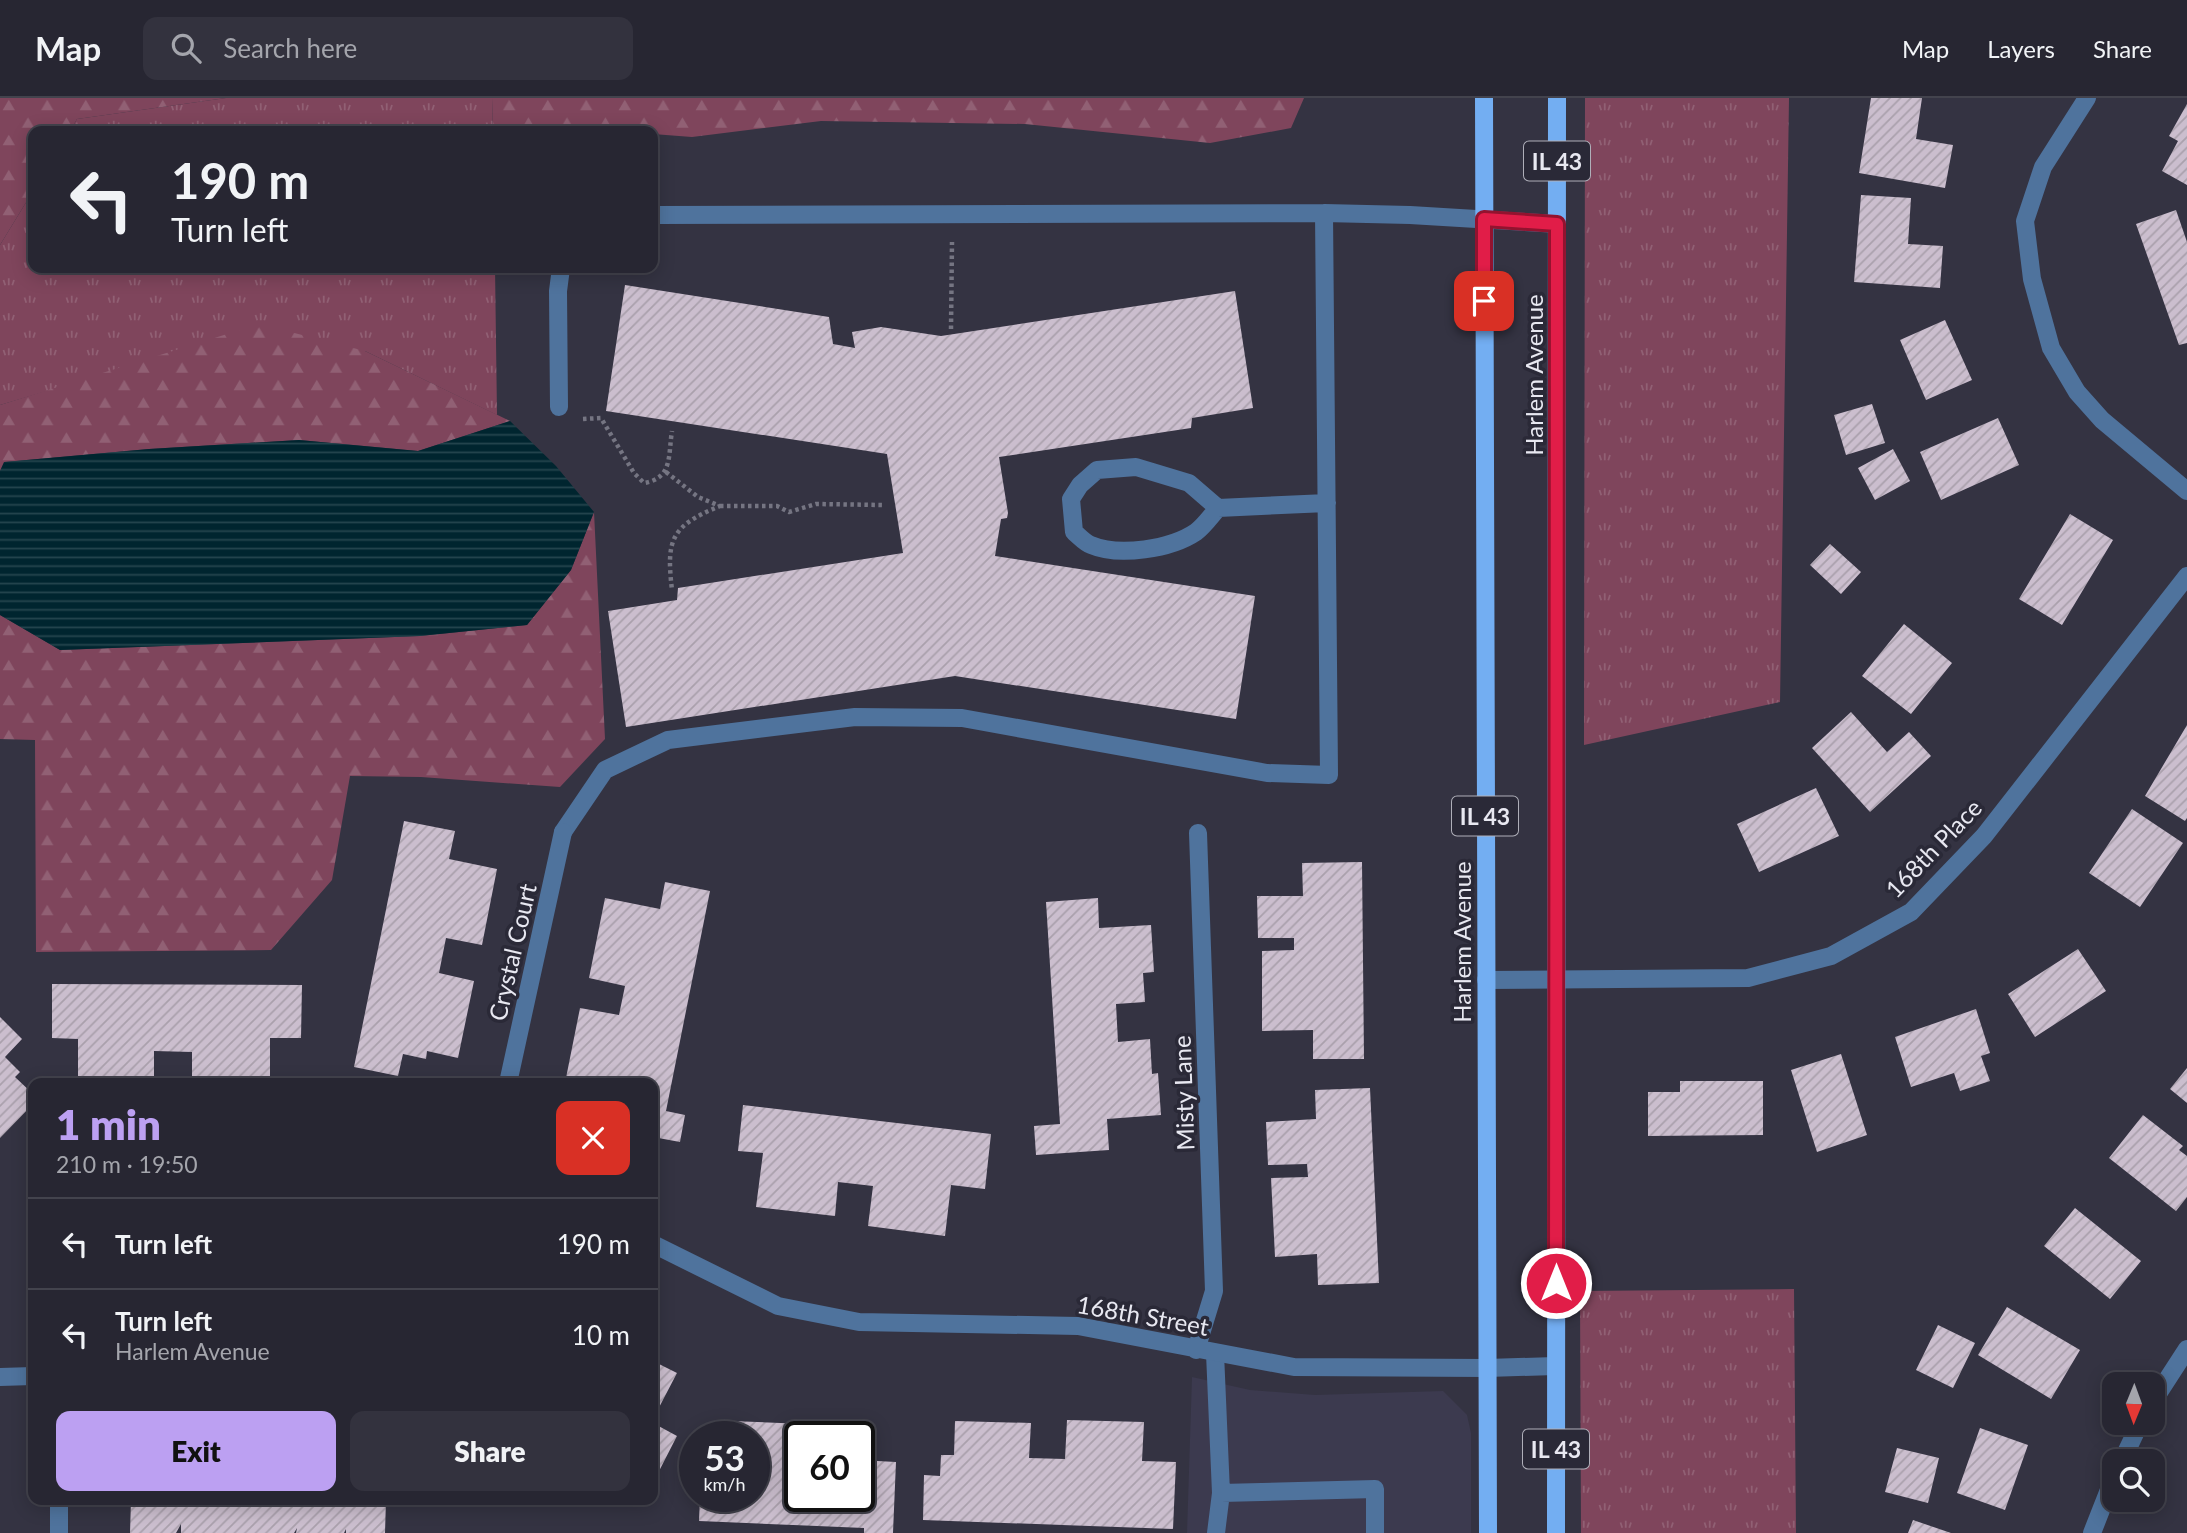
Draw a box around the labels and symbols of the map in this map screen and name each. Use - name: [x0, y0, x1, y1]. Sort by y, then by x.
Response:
- road number: IL 43: [1524, 142, 1590, 180]
- pin: [1454, 271, 1514, 331]
- street label: Harlem Avenue: [1519, 294, 1548, 456]
- street label: 168th Place: [1879, 793, 1987, 903]
- road number: IL 43: [1452, 796, 1518, 836]
- street label: Harlem Avenue: [1447, 861, 1476, 1023]
- street label: Crystal Court: [482, 880, 542, 1023]
- street label: Misty Lane: [1167, 1035, 1199, 1151]
- position arrow: [1519, 1246, 1593, 1320]
- street label: 168th Street: [1075, 1289, 1211, 1341]
- north arrow: [2102, 1372, 2165, 1435]
- speed limit sign: 60: [784, 1421, 875, 1512]
- road number: IL 43: [1523, 1430, 1589, 1468]

